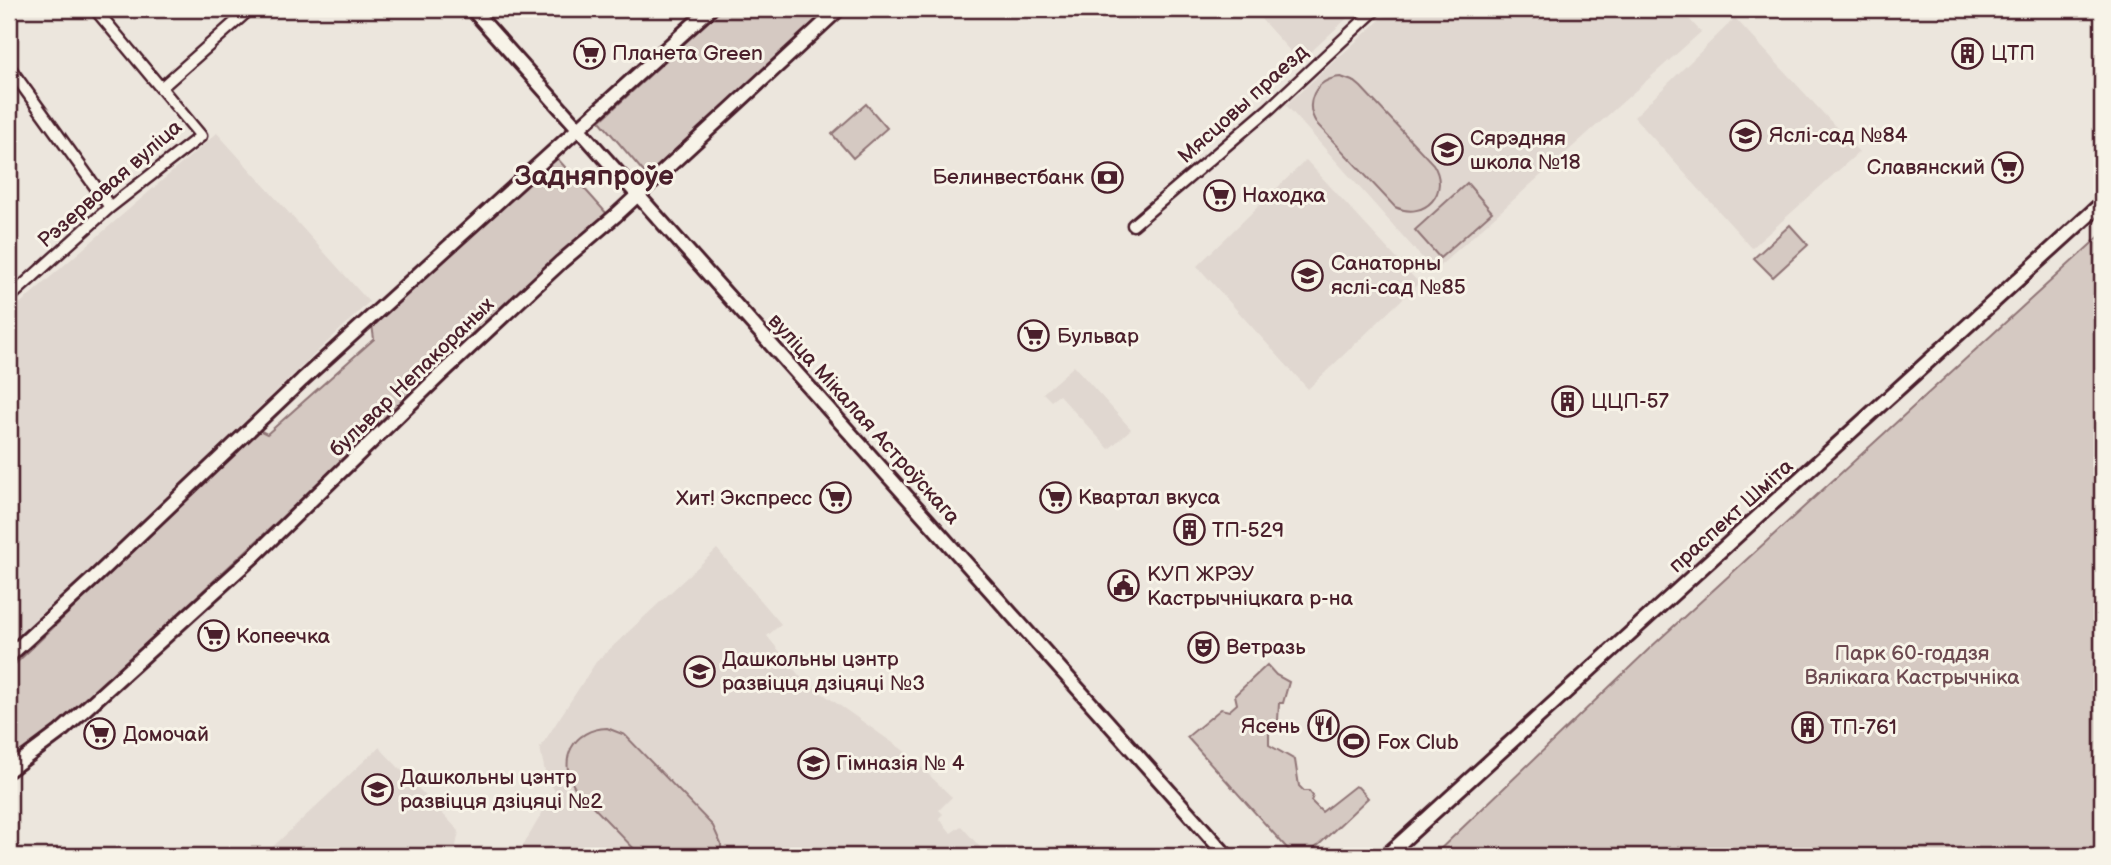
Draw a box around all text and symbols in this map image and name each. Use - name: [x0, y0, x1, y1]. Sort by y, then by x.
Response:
- supermarket icon: Планета Green: [572, 36, 606, 70]
- building icon: ЦТП: [1951, 36, 1985, 70]
- street label: Мясцовы праезд: [1173, 39, 1313, 169]
- place label: Планета Green: [612, 41, 763, 66]
- place label: ЦТП: [1991, 41, 2035, 66]
- street label: Рэзервовая вуліца: [33, 114, 188, 253]
- school or university icon: Яслі-сад №84: [1729, 118, 1763, 152]
- place label: Яслі-сад №84: [1769, 123, 1908, 148]
- place label: Сярэдняя школа №18: [1470, 126, 1581, 175]
- school or university icon: Сярэдняя школа №18: [1430, 133, 1464, 167]
- supermarket icon: Славянский: [1991, 150, 2025, 184]
- place label: Славянский: [1867, 155, 1985, 180]
- district label: Задняпроўе: [514, 160, 674, 193]
- bank icon: Белинвестбанк: [1090, 160, 1124, 194]
- place label: Белинвестбанк: [932, 165, 1084, 190]
- supermarket icon: Находка: [1202, 178, 1236, 212]
- place label: Находка: [1242, 183, 1326, 208]
- place label: Санаторны яслі-сад №85: [1331, 251, 1466, 300]
- school or university icon: Санаторны яслі-сад №85: [1291, 258, 1325, 292]
- street label: бульвар Непакораных: [325, 292, 500, 462]
- street label: вуліца Мікалая Астроўскага: [763, 309, 966, 530]
- supermarket icon: Бульвар: [1017, 319, 1051, 353]
- place label: Бульвар: [1057, 324, 1139, 349]
- building icon: ЦЦП-57: [1551, 384, 1585, 418]
- place label: ЦЦП-57: [1591, 389, 1670, 414]
- street label: праспект Шміта: [1664, 453, 1799, 578]
- supermarket icon: Квартал вкуса: [1038, 480, 1072, 514]
- supermarket icon: Хит! Экспресс: [818, 481, 852, 515]
- place label: Квартал вкуса: [1078, 485, 1221, 510]
- place label: Хит! Экспресс: [676, 486, 812, 511]
- building icon: ТП-529: [1172, 513, 1206, 547]
- place label: ТП-529: [1212, 518, 1284, 543]
- place label: КУП ЖРЭУ Кастрычніцкага р-на: [1147, 562, 1354, 611]
- public building icon: КУП ЖРЭУ Кастрычніцкага р-на: [1107, 569, 1141, 603]
- supermarket icon: Копеечка: [196, 619, 230, 653]
- place label: Копеечка: [236, 624, 331, 649]
- theatre icon: Ветразь: [1186, 630, 1220, 664]
- place label: Ветразь: [1226, 635, 1306, 660]
- park label: Парк 60-годдзя Вялікага Кастрычніка: [1804, 641, 2020, 690]
- place label: Дашкольны цэнтр развіцця дзіцяці №3: [722, 647, 925, 696]
- school or university icon: Дашкольны цэнтр развіцця дзіцяці №3: [682, 654, 716, 688]
- restaurant icon: Ясень: [1306, 709, 1340, 743]
- building icon: ТП-761: [1790, 710, 1824, 744]
- place label: Ясень: [1241, 714, 1301, 739]
- place label: ТП-761: [1830, 715, 1897, 740]
- supermarket icon: Домочай: [83, 717, 117, 751]
- place label: Домочай: [123, 722, 209, 747]
- sports icon: Fox Club: [1337, 725, 1371, 759]
- place label: Fox Club: [1377, 730, 1459, 755]
- school or university icon: Гімназія № 4: [796, 746, 830, 780]
- place label: Гімназія № 4: [836, 751, 965, 776]
- place label: Дашкольны цэнтр развіцця дзіцяці №2: [400, 765, 603, 814]
- school or university icon: Дашкольны цэнтр развіцця дзіцяці №2: [360, 772, 394, 806]

